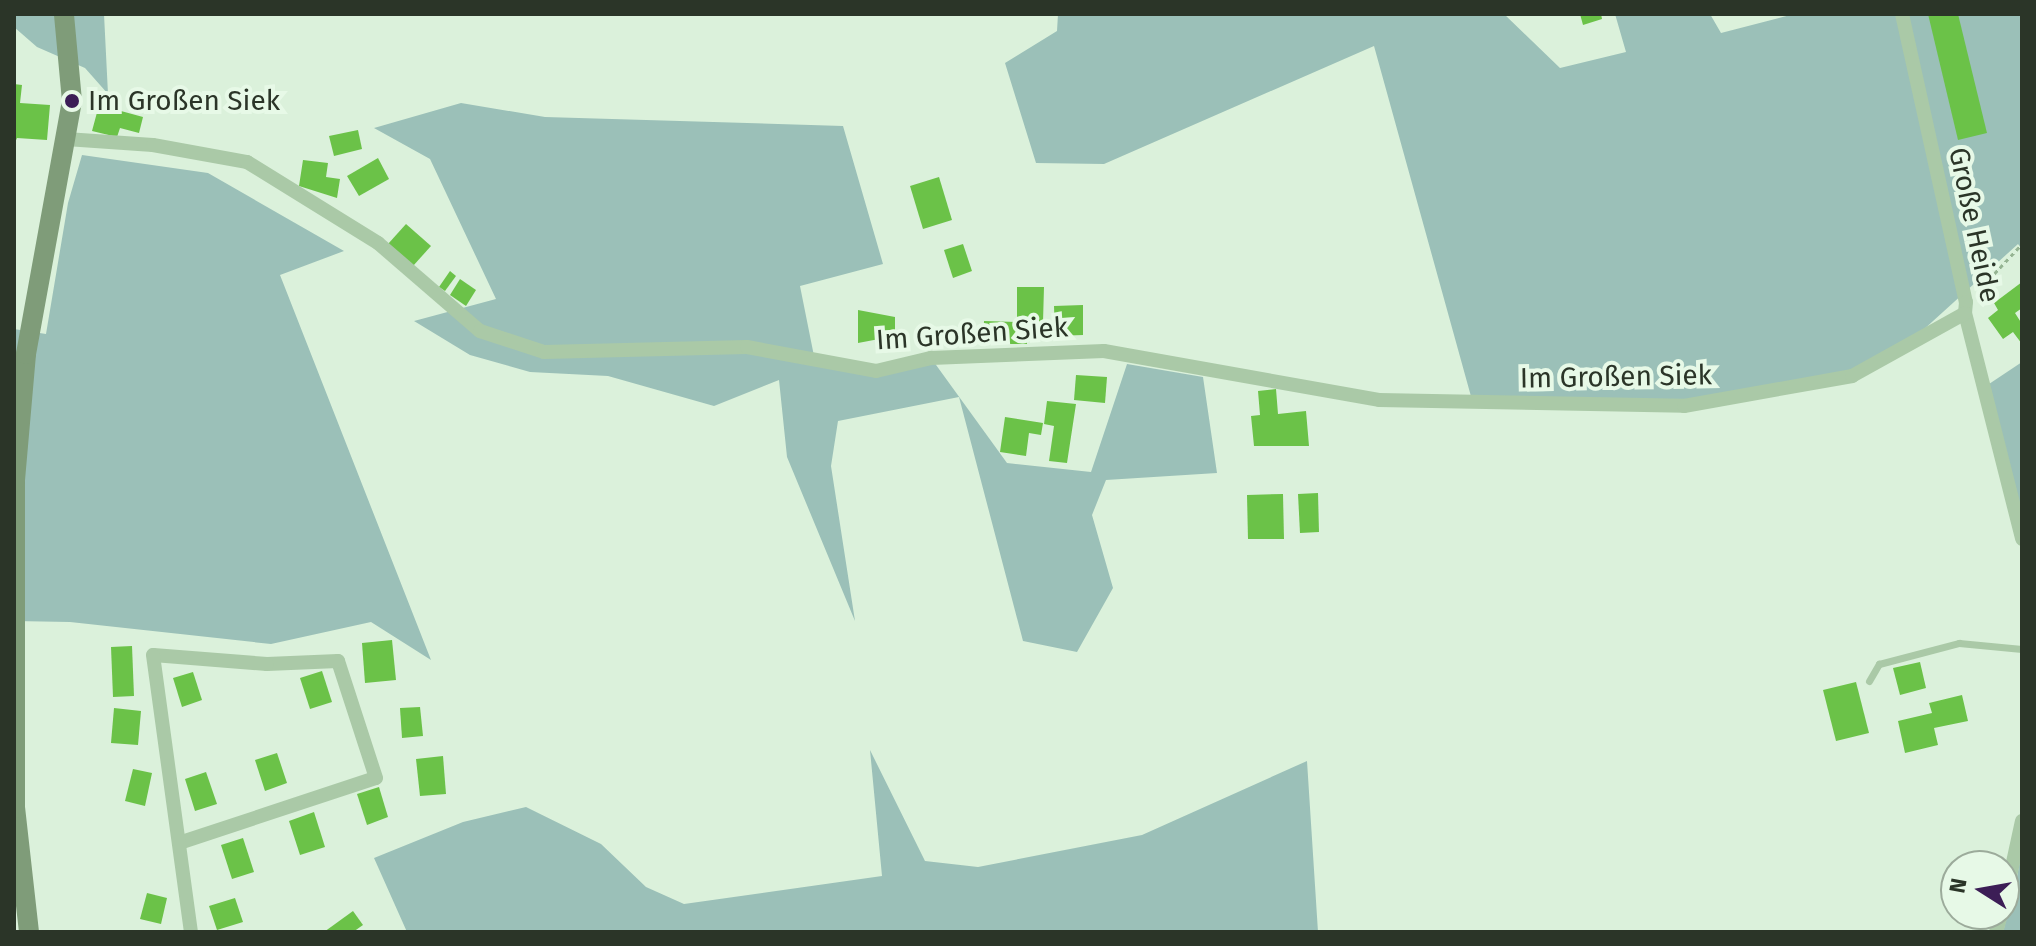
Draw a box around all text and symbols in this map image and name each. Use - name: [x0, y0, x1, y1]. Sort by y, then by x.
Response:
- place label: Im Großen Siek: [88, 84, 280, 118]
- marker: Im Großen Siek: [63, 92, 81, 110]
- street label: Große Heide: [1941, 144, 2007, 306]
- street label: Im Großen Siek: [875, 311, 1069, 357]
- street label: Im Großen Siek: [1520, 359, 1712, 395]
- north arrow: [1940, 850, 2020, 930]
- text: N: [1943, 876, 1973, 895]

